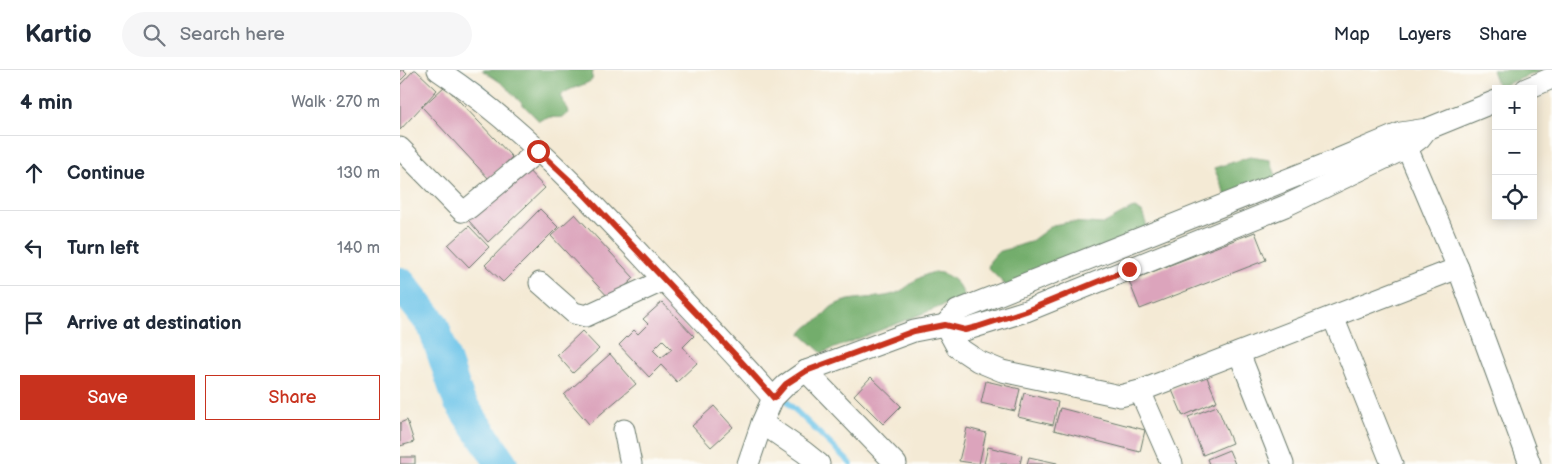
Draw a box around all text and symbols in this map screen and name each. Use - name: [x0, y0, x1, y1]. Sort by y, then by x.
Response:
- search box: [122, 12, 472, 57]
- text: Kartio: [25, 20, 92, 49]
- icon: search: [140, 21, 168, 49]
- text: Search here: [180, 23, 285, 46]
- text: Map: [1334, 24, 1370, 45]
- text: Layers: [1398, 24, 1451, 45]
- text: Share: [1479, 24, 1527, 45]
- map controls: [1492, 85, 1537, 220]
- button: +: [1492, 85, 1537, 130]
- text: 4 min: [20, 90, 73, 115]
- text: Walk · 270 m: [291, 93, 380, 112]
- button: −: [1492, 130, 1537, 175]
- route start: [527, 140, 550, 163]
- icon: ahead: [20, 159, 48, 187]
- text: Continue: [67, 162, 145, 185]
- text: 130 m: [337, 164, 380, 183]
- button: locate: [1492, 175, 1537, 220]
- icon: left: [20, 234, 48, 262]
- text: Turn left: [67, 237, 139, 260]
- text: 140 m: [337, 239, 380, 258]
- route end: [1118, 258, 1141, 281]
- icon: arrive: [20, 309, 48, 337]
- text: Arrive at destination: [67, 312, 242, 335]
- button: Save: [20, 375, 195, 420]
- button: Share: [205, 375, 380, 420]

